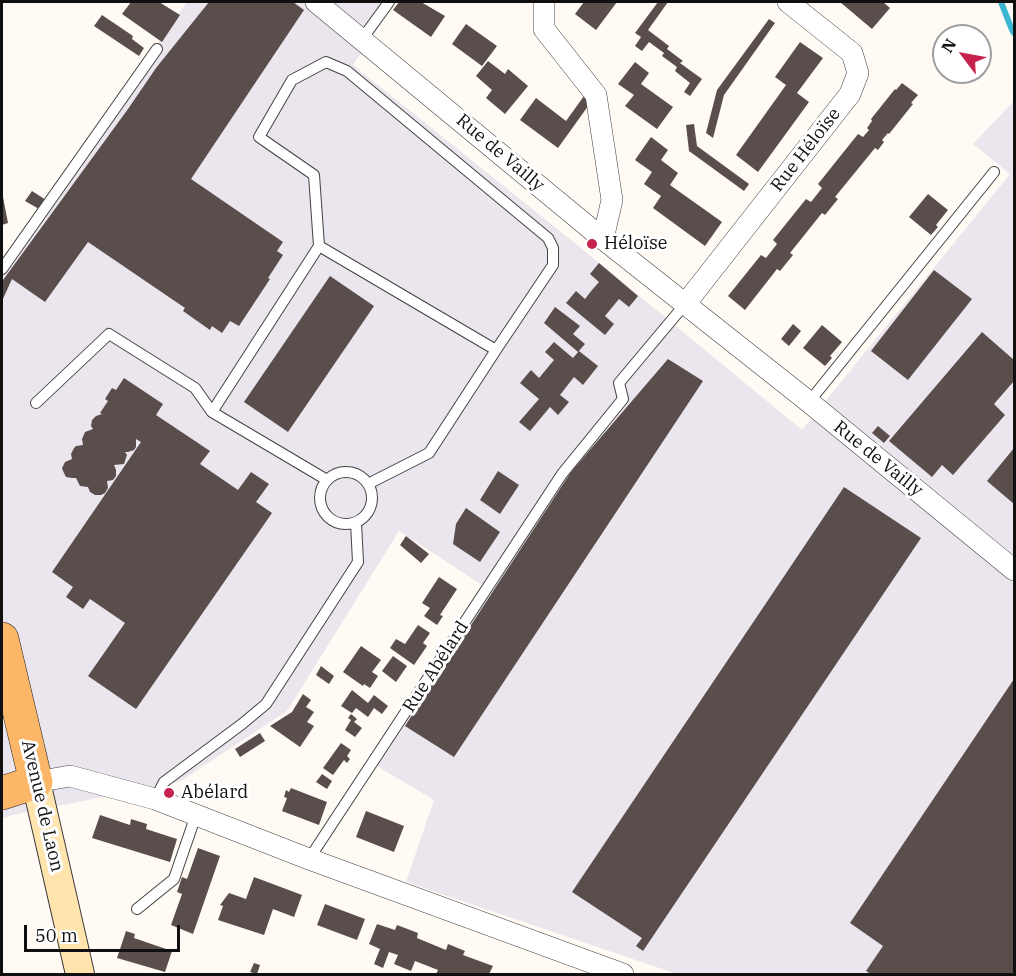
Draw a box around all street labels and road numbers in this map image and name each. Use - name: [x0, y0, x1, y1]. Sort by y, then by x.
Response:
- street label: Rue Héloïse: [767, 104, 845, 196]
- street label: Rue de Vailly: [452, 110, 548, 196]
- street label: Rue de Vailly: [829, 416, 927, 502]
- street label: Rue Abélard: [399, 617, 473, 717]
- street label: Avenue de Laon: [16, 738, 68, 874]

